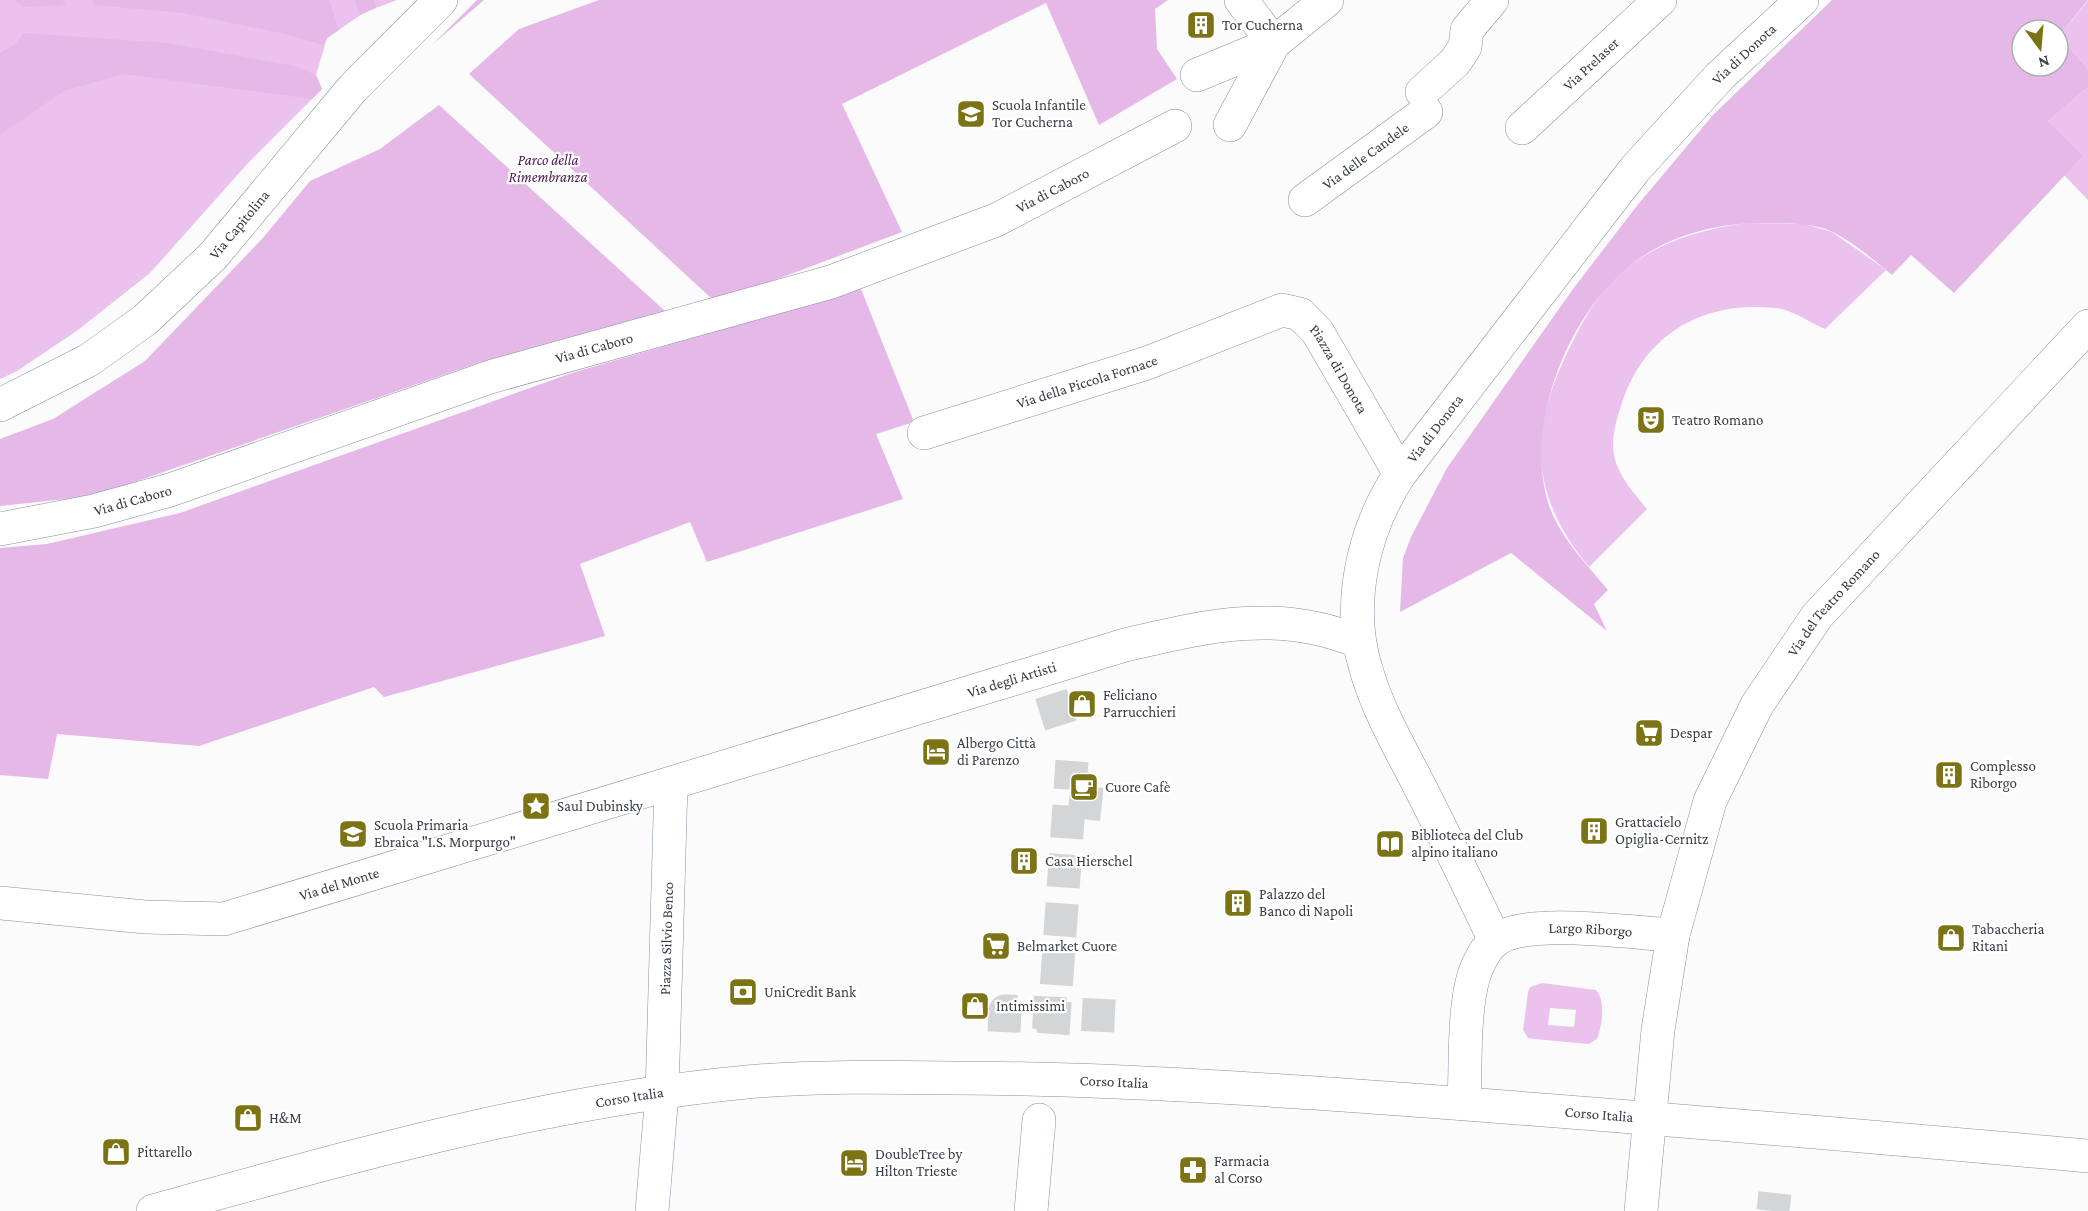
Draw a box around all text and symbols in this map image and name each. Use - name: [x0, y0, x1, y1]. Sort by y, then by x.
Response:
- building icon: Tor Cucherna: [1185, 9, 1217, 41]
- place label: Tor Cucherna: [1222, 17, 1303, 33]
- north arrow: [2010, 18, 2070, 78]
- street label: Via di Donota: [1708, 20, 1779, 88]
- street label: Via Prelaser: [1560, 34, 1622, 94]
- text: N: [2036, 52, 2052, 72]
- place label: Scuola Infantile Tor Cucherna: [992, 97, 1086, 130]
- school or university icon: Scuola Infantile Tor Cucherna: [955, 98, 987, 130]
- street label: Via delle Candele: [1319, 119, 1412, 193]
- park label: Parco della Rimembranza: [509, 152, 587, 185]
- street label: Via di Caboro: [1013, 165, 1092, 216]
- street label: Via Capitolina: [206, 187, 273, 262]
- street label: Piazza di Donota: [1307, 321, 1371, 416]
- street label: Via di Caboro: [553, 330, 635, 366]
- street label: Via della Piccola Fornace: [1015, 352, 1160, 411]
- street label: Via di Donota: [1404, 391, 1466, 466]
- theatre icon: Teatro Romano: [1635, 404, 1667, 436]
- place label: Teatro Romano: [1672, 412, 1763, 428]
- street label: Via di Caboro: [92, 482, 174, 519]
- street label: Via del Teatro Romano: [1784, 546, 1883, 659]
- street label: Via degli Artisti: [965, 658, 1058, 701]
- place label: Feliciano Parrucchieri: [1103, 687, 1176, 720]
- shop icon: Feliciano Parrucchieri: [1066, 688, 1098, 720]
- supermarket icon: Despar: [1633, 717, 1665, 749]
- place label: Despar: [1670, 725, 1713, 742]
- place label: Albergo Città di Parenzo: [957, 735, 1036, 768]
- hotel icon: Albergo Città di Parenzo: [920, 736, 952, 768]
- place label: Complesso Riborgo: [1970, 758, 2036, 792]
- building icon: Complesso Riborgo: [1933, 759, 1965, 791]
- cafe icon: Cuore Cafè: [1068, 771, 1100, 803]
- place label: Cuore Cafè: [1105, 779, 1171, 795]
- place icon: Saul Dubinsky: [520, 790, 552, 822]
- place label: Saul Dubinsky: [557, 798, 643, 815]
- place label: Grattacielo Opiglia-Cernitz: [1615, 814, 1708, 848]
- building icon: Grattacielo Opiglia-Cernitz: [1578, 815, 1610, 847]
- place label: Scuola Primaria Ebraica "I.S. Morpurgo": [374, 817, 516, 851]
- school or university icon: Scuola Primaria Ebraica "I.S. Morpurgo": [337, 818, 369, 850]
- place label: Biblioteca del Club alpino italiano: [1411, 827, 1524, 861]
- library icon: Biblioteca del Club alpino italiano: [1374, 828, 1406, 860]
- building icon: Casa Hierschel: [1008, 845, 1040, 877]
- place label: Casa Hierschel: [1045, 853, 1133, 869]
- street label: Via del Monte: [297, 864, 381, 904]
- street label: Piazza Silvio Benco: [657, 882, 676, 995]
- place label: Palazzo del Banco di Napoli: [1259, 886, 1353, 920]
- building icon: Palazzo del Banco di Napoli: [1222, 887, 1254, 919]
- street label: Largo Riborgo: [1548, 920, 1633, 940]
- place label: Tabaccheria Ritani: [1972, 921, 2044, 954]
- shop icon: Tabaccheria Ritani: [1935, 922, 1967, 954]
- supermarket icon: Belmarket Cuore: [980, 930, 1012, 962]
- place label: Belmarket Cuore: [1017, 938, 1118, 954]
- bank icon: UniCredit Bank: [727, 976, 759, 1008]
- place label: UniCredit Bank: [764, 984, 857, 1000]
- shop icon: Intimissimi: [959, 990, 991, 1022]
- place label: Intimissimi: [996, 998, 1065, 1014]
- street label: Corso Italia: [1079, 1072, 1149, 1091]
- street label: Corso Italia: [594, 1084, 665, 1111]
- shop icon: H&M: [232, 1102, 264, 1134]
- street label: Corso Italia: [1564, 1104, 1634, 1125]
- place label: H&M: [269, 1110, 302, 1126]
- shop icon: Pittarello: [100, 1136, 132, 1168]
- place label: Pittarello: [137, 1144, 192, 1160]
- place label: DoubleTree by Hilton Trieste: [875, 1146, 962, 1179]
- hotel icon: DoubleTree by Hilton Trieste: [838, 1147, 870, 1179]
- place label: Farmacia al Corso: [1214, 1153, 1269, 1186]
- pharmacy icon: Farmacia al Corso: [1177, 1154, 1209, 1186]

